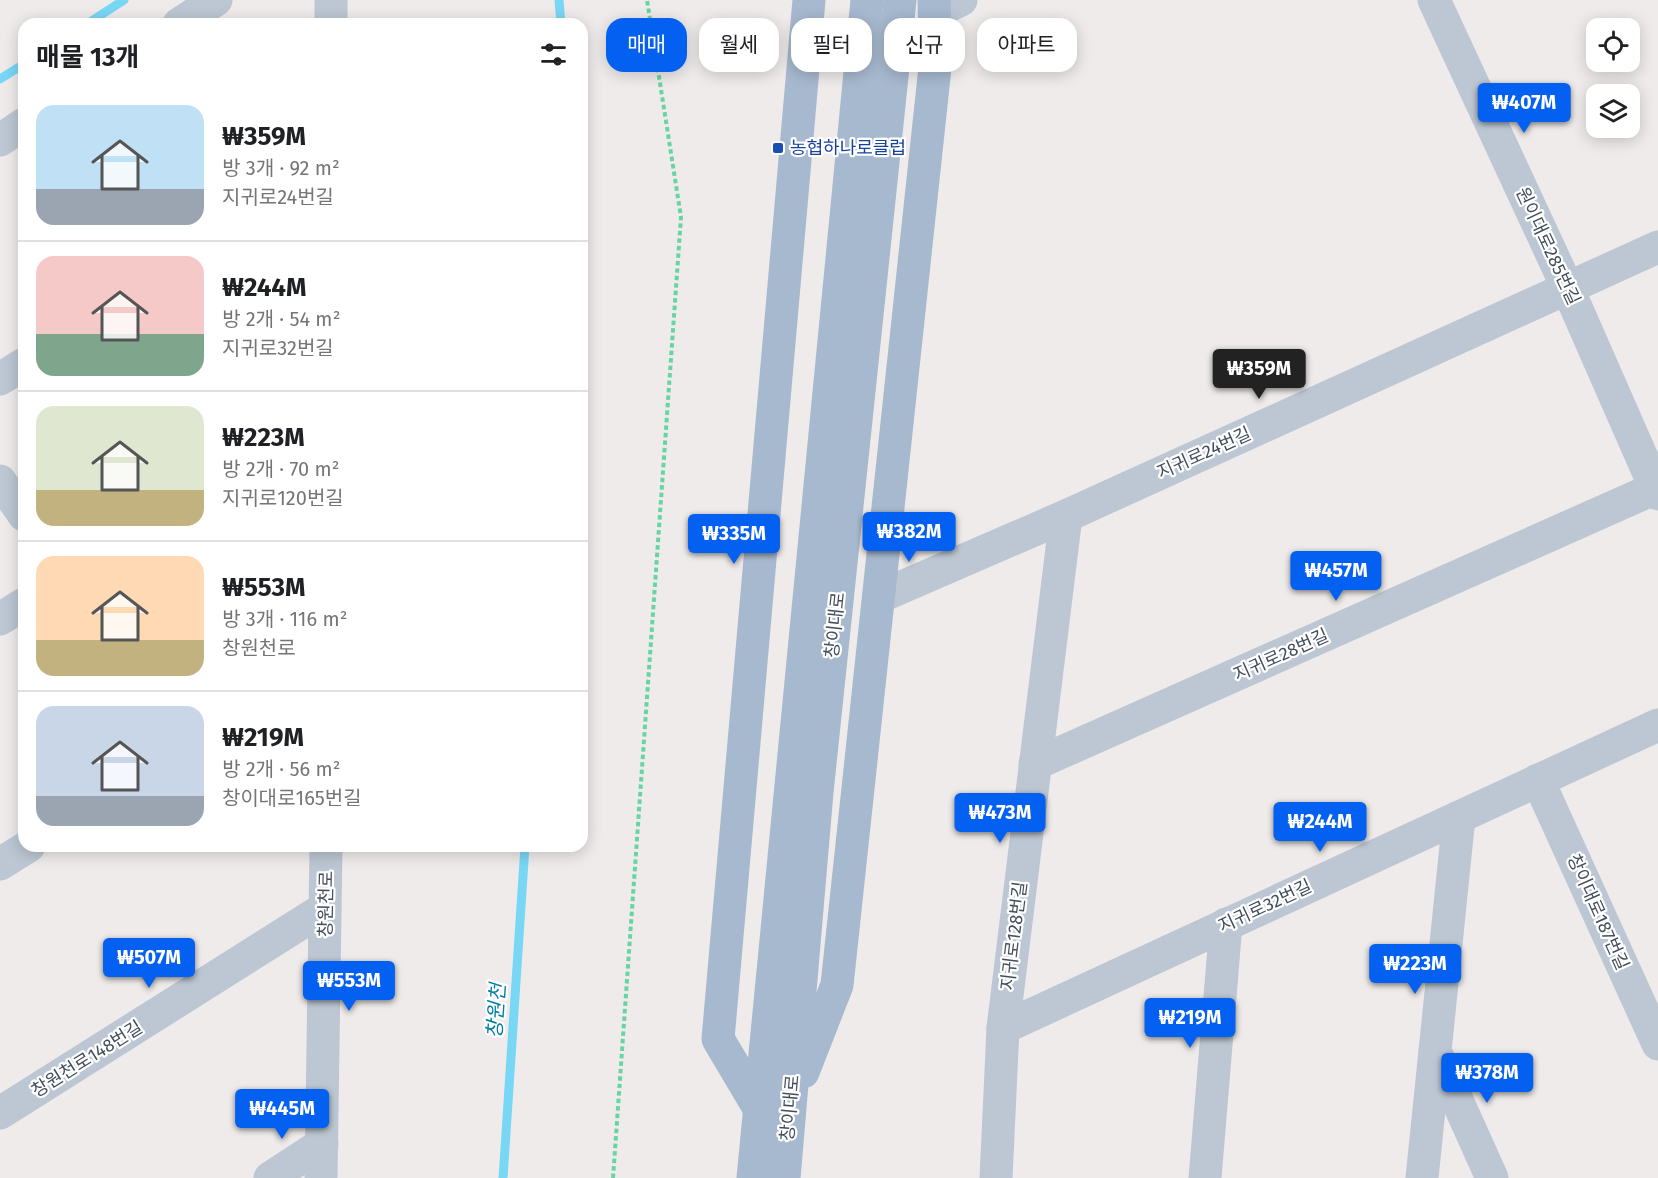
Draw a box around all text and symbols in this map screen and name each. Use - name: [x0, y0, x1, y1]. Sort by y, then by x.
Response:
- chip: 매매: [606, 18, 687, 72]
- chip: 월세: [699, 18, 779, 72]
- chip: 필터: [791, 18, 872, 72]
- chip: 신규: [884, 18, 965, 72]
- chip: 아파트: [977, 18, 1077, 72]
- map controls: [1586, 18, 1640, 138]
- button: locate: [1586, 18, 1640, 72]
- icon: filters: [537, 38, 570, 71]
- text: 매물 13개: [36, 42, 140, 73]
- pin: ₩407M: [1482, 83, 1566, 134]
- button: layers: [1586, 84, 1640, 138]
- text: ₩407M: [1492, 90, 1556, 114]
- text: ₩359M: [222, 121, 306, 152]
- icon: home: [84, 129, 156, 201]
- place label: 농협하나로클럽: [790, 137, 906, 159]
- marker: 농협하나로클럽: [771, 141, 785, 155]
- text: 방 3개 · 92 m²: [222, 156, 340, 180]
- street label: 원이대로285번길: [1511, 184, 1585, 308]
- text: 지귀로24번길: [222, 185, 334, 209]
- text: ₩244M: [222, 272, 306, 303]
- icon: home: [84, 280, 156, 352]
- text: 방 2개 · 54 m²: [222, 307, 340, 331]
- text: 지귀로32번길: [222, 336, 334, 360]
- pin: ₩359M: [1217, 349, 1301, 400]
- text: ₩359M: [1227, 356, 1291, 380]
- text: ₩223M: [222, 422, 305, 453]
- street label: 지귀로24번길: [1153, 422, 1255, 484]
- icon: home: [84, 430, 156, 502]
- text: 방 2개 · 70 m²: [222, 457, 340, 481]
- text: 지귀로120번길: [222, 486, 344, 510]
- pin: ₩382M: [867, 512, 951, 563]
- pin: ₩335M: [692, 514, 776, 565]
- text: ₩382M: [877, 519, 941, 543]
- text: ₩335M: [702, 521, 766, 545]
- pin: ₩457M: [1294, 551, 1378, 602]
- text: ₩457M: [1304, 558, 1368, 582]
- text: ₩553M: [222, 572, 305, 603]
- icon: home: [84, 580, 156, 652]
- street label: 창이대로: [821, 591, 849, 659]
- text: 방 3개 · 116 m²: [222, 607, 348, 631]
- street label: 지귀로28번길: [1230, 624, 1332, 686]
- text: 창원천로: [222, 636, 296, 660]
- text: ₩219M: [222, 722, 304, 753]
- icon: home: [84, 730, 156, 802]
- text: 방 2개 · 56 m²: [222, 757, 340, 781]
- text: 창이대로165번길: [222, 786, 362, 810]
- pin: ₩473M: [958, 793, 1042, 844]
- text: ₩473M: [969, 800, 1031, 824]
- pin: ₩244M: [1278, 802, 1362, 853]
- text: ₩244M: [1288, 809, 1352, 833]
- street label: 창이대로187번길: [1563, 851, 1633, 973]
- street label: 창원천로: [314, 871, 338, 937]
- street label: 지귀로32번길: [1215, 875, 1315, 937]
- street label: 지귀로128번길: [996, 880, 1032, 992]
- pin: ₩507M: [107, 938, 191, 989]
- pin: ₩223M: [1373, 944, 1457, 995]
- text: ₩507M: [117, 945, 181, 969]
- text: ₩223M: [1383, 951, 1447, 975]
- pin: ₩553M: [307, 961, 391, 1012]
- text: ₩553M: [317, 968, 381, 992]
- water label: 창원천: [482, 980, 510, 1039]
- pin: ₩219M: [1148, 998, 1232, 1049]
- text: ₩219M: [1159, 1005, 1221, 1029]
- street label: 창원천로148번길: [27, 1016, 147, 1102]
- pin: ₩378M: [1445, 1053, 1529, 1104]
- text: ₩378M: [1455, 1060, 1519, 1084]
- street label: 창이대로: [776, 1074, 804, 1142]
- pin: ₩445M: [240, 1089, 324, 1140]
- text: ₩445M: [249, 1096, 315, 1120]

